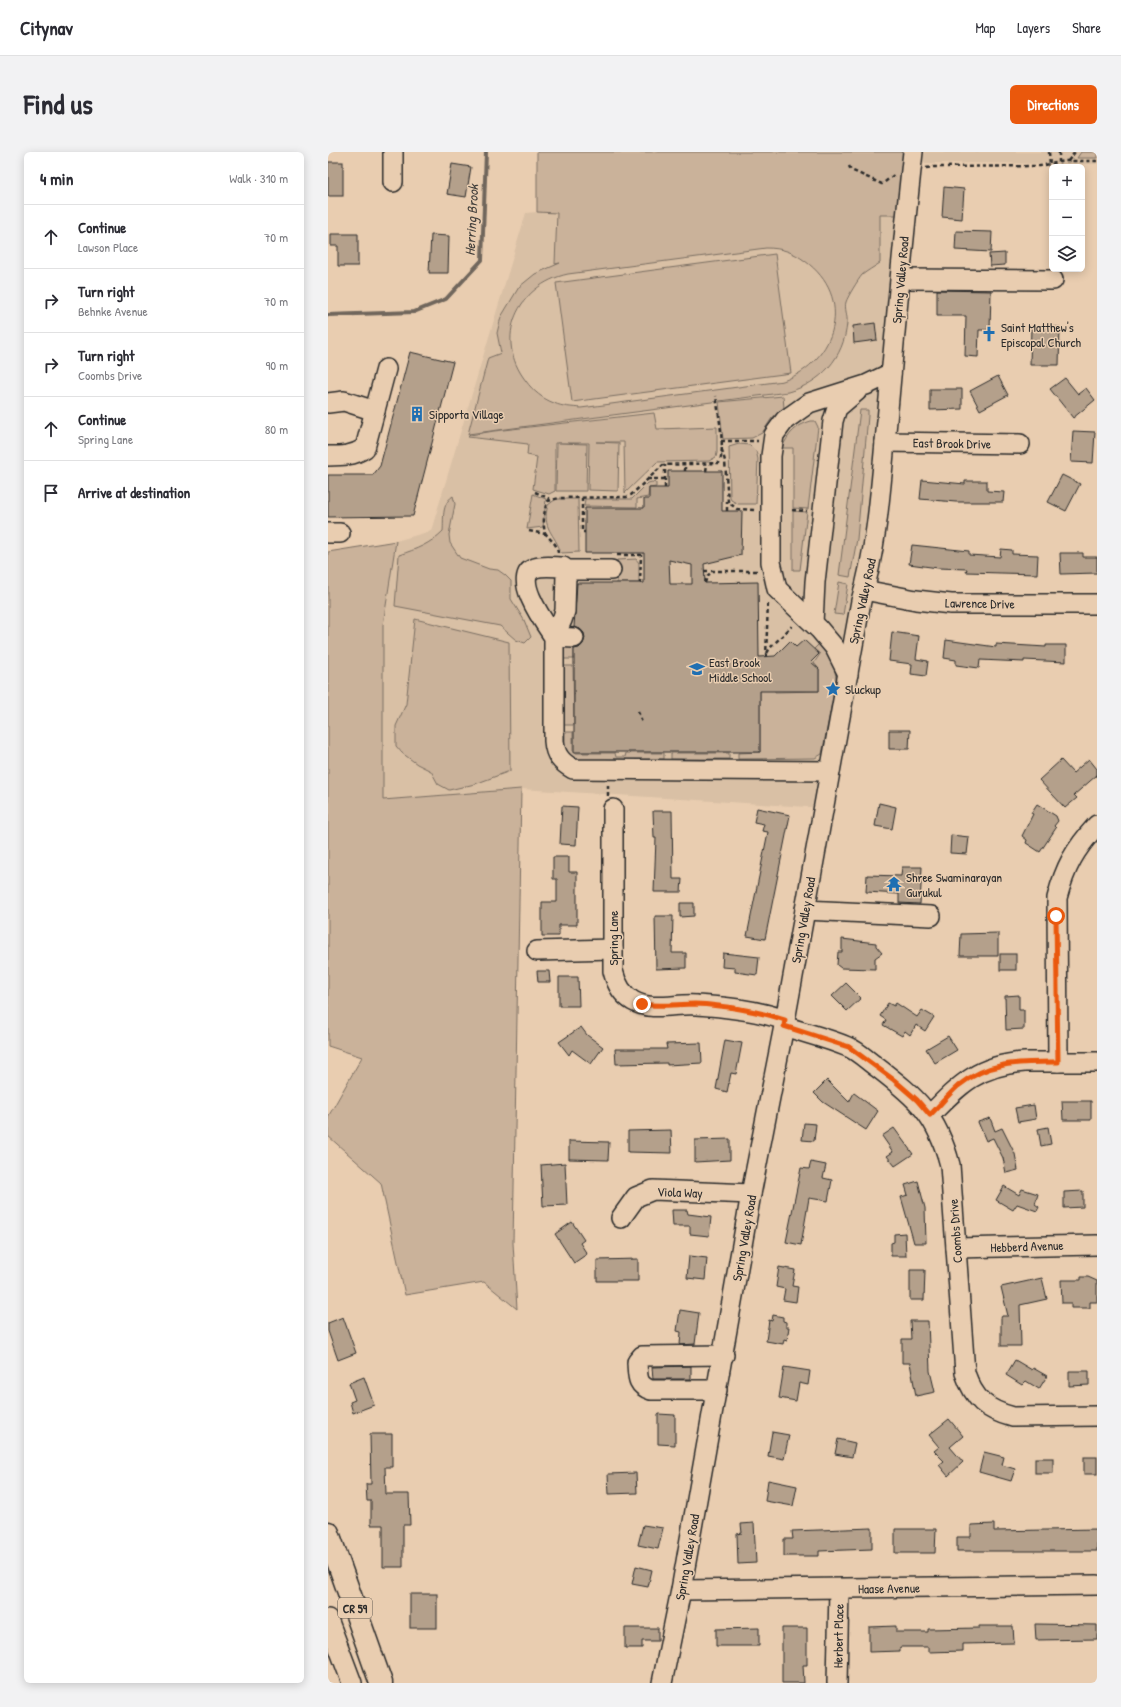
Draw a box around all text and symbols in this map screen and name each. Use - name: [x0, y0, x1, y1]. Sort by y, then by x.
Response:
- text: Citynav: [20, 15, 73, 41]
- text: Map: [975, 18, 995, 37]
- text: Layers: [1017, 18, 1050, 37]
- text: Share: [1072, 18, 1101, 37]
- text: Find us: [24, 85, 93, 123]
- button: Directions: [1010, 85, 1097, 124]
- map controls: [1049, 164, 1085, 272]
- button: +: [1049, 164, 1085, 200]
- text: 4 min: [40, 167, 73, 190]
- text: Walk · 310 m: [229, 169, 288, 187]
- water label: Herring Brook: [460, 183, 483, 256]
- button: −: [1049, 200, 1085, 236]
- text: Continue: [78, 217, 126, 238]
- icon: ahead: [40, 226, 62, 248]
- text: 70 m: [264, 228, 288, 246]
- street label: Spring Valley Road: [887, 236, 913, 324]
- button: layers: [1049, 236, 1085, 272]
- text: Lawson Place: [78, 238, 138, 256]
- text: Turn right: [78, 281, 134, 302]
- icon: right: [40, 290, 62, 312]
- text: 70 m: [264, 292, 288, 310]
- text: Behnke Avenue: [78, 302, 148, 320]
- place label: Saint Matthew's Episcopal Church: [1001, 318, 1081, 351]
- church icon: Saint Matthew's Episcopal Church: [980, 325, 998, 343]
- text: Turn right: [78, 345, 134, 366]
- icon: right: [40, 354, 62, 376]
- text: 90 m: [266, 356, 288, 374]
- text: Coombs Drive: [78, 366, 142, 384]
- building icon: Sipporta Village: [408, 405, 426, 423]
- place label: Sipporta Village: [429, 405, 504, 423]
- text: Continue: [78, 409, 126, 430]
- icon: ahead: [40, 418, 62, 440]
- text: 80 m: [265, 420, 288, 438]
- text: Spring Lane: [78, 430, 133, 448]
- street label: East Brook Drive: [913, 433, 991, 453]
- icon: arrive: [40, 482, 62, 504]
- text: Arrive at destination: [78, 482, 190, 503]
- street label: Spring Valley Road: [844, 557, 880, 645]
- street label: Lawrence Drive: [945, 593, 1015, 613]
- place label: East Brook Middle School: [709, 653, 772, 686]
- school or university icon: East Brook Middle School: [688, 660, 706, 678]
- place icon: Sluckup: [824, 680, 842, 698]
- place label: Sluckup: [845, 680, 881, 698]
- place label: Shree Swaminarayan Gurukul: [906, 868, 1002, 901]
- temple icon: Shree Swaminarayan Gurukul: [885, 875, 903, 893]
- street label: Spring Valley Road: [787, 876, 819, 964]
- route start: [1047, 907, 1065, 925]
- street label: Spring Lane: [604, 910, 622, 966]
- route end: [633, 995, 651, 1013]
- street label: Viola Way: [657, 1182, 704, 1202]
- street label: Spring Valley Road: [728, 1194, 760, 1282]
- street label: Coombs Drive: [944, 1198, 966, 1264]
- street label: Hebberd Avenue: [990, 1236, 1064, 1256]
- street label: Spring Valley Road: [671, 1513, 703, 1601]
- street label: Haase Avenue: [858, 1578, 920, 1598]
- road number: CR 59: [338, 1598, 372, 1618]
- street label: Herbert Place: [828, 1604, 848, 1668]

